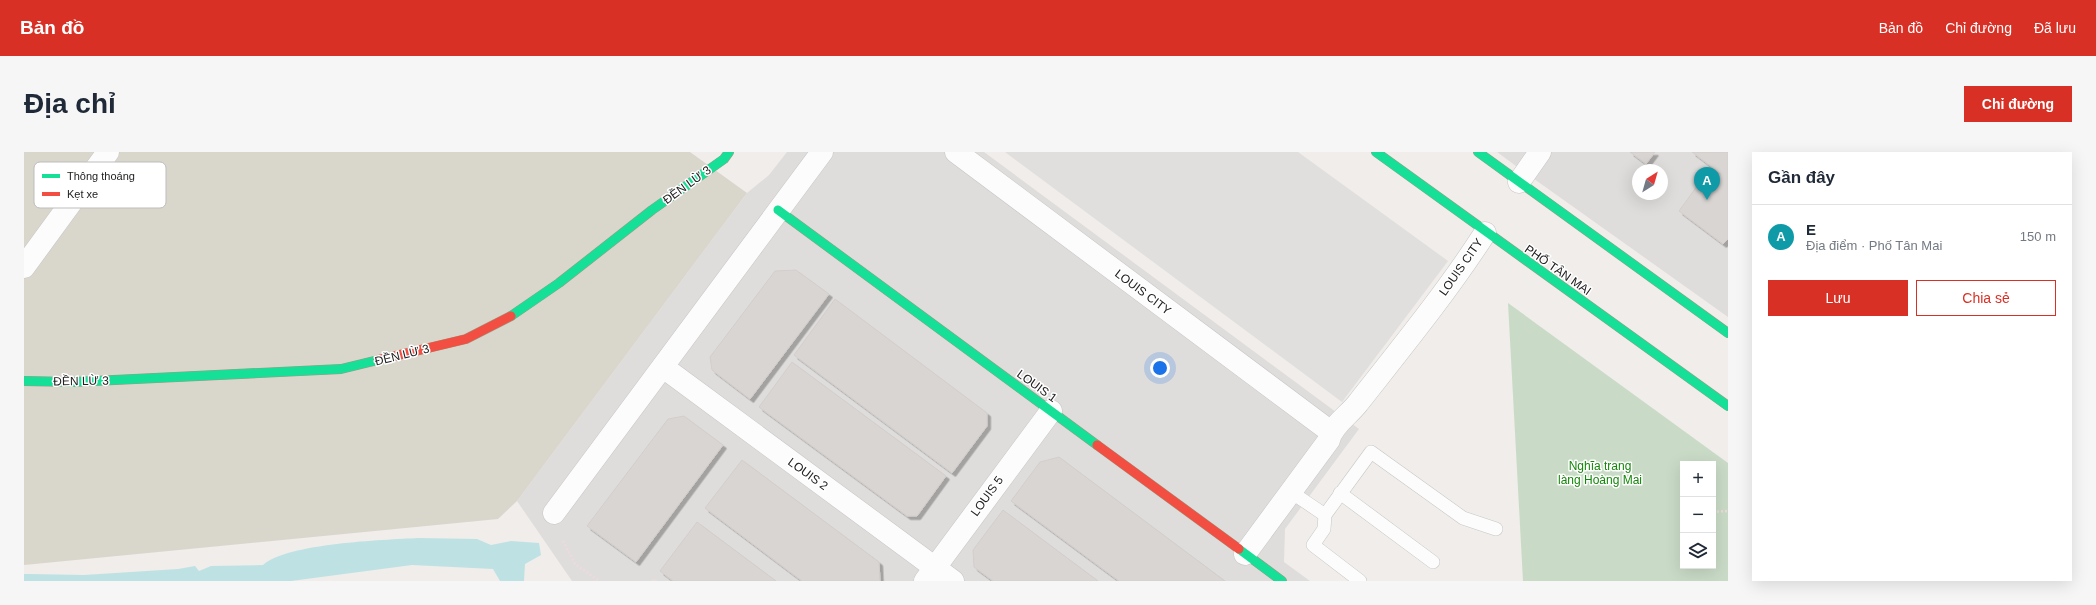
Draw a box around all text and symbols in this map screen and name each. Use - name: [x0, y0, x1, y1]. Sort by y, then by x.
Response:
- text: Bản đồ: [20, 17, 84, 38]
- text: Bản đồ: [1879, 20, 1923, 36]
- text: Chỉ đường: [1945, 20, 2012, 36]
- text: Đã lưu: [2034, 20, 2076, 36]
- button: Chỉ đường: [1964, 86, 2072, 122]
- text: Địa chỉ: [24, 88, 116, 119]
- legend: [34, 162, 166, 208]
- street label: ĐỀN LỪ 3: [660, 162, 714, 207]
- north arrow: [1632, 164, 1668, 200]
- pin: A: [1694, 167, 1720, 200]
- text: Gần đây: [1768, 168, 1835, 187]
- text: Thông thoáng: [67, 170, 135, 182]
- text: Kẹt xe: [67, 188, 98, 200]
- text: E: [1806, 221, 1816, 238]
- text: A: [1776, 229, 1786, 244]
- text: 150 m: [2020, 229, 2056, 244]
- street label: LOUIS CITY: [1436, 236, 1486, 298]
- text: Địa điểm · Phố Tân Mai: [1806, 238, 1942, 253]
- street label: PHỐ TÂN MAI: [1522, 241, 1594, 298]
- street label: LOUIS CITY: [1112, 266, 1174, 318]
- button: Lưu: [1768, 280, 1908, 316]
- button: Chia sẻ: [1916, 280, 2056, 316]
- street label: ĐỀN LỪ 3: [373, 340, 431, 369]
- your location: [1150, 358, 1170, 378]
- street label: LOUIS 1: [1014, 367, 1060, 405]
- street label: ĐỀN LỪ 3: [53, 373, 109, 388]
- street label: LOUIS 2: [785, 455, 831, 493]
- park label: Nghĩa trang làng Hoàng Mai: [1558, 459, 1642, 487]
- map controls: [1680, 461, 1716, 569]
- button: +: [1680, 461, 1716, 497]
- street label: LOUIS 5: [968, 473, 1006, 519]
- button: −: [1680, 497, 1716, 533]
- button: layers: [1680, 533, 1716, 569]

